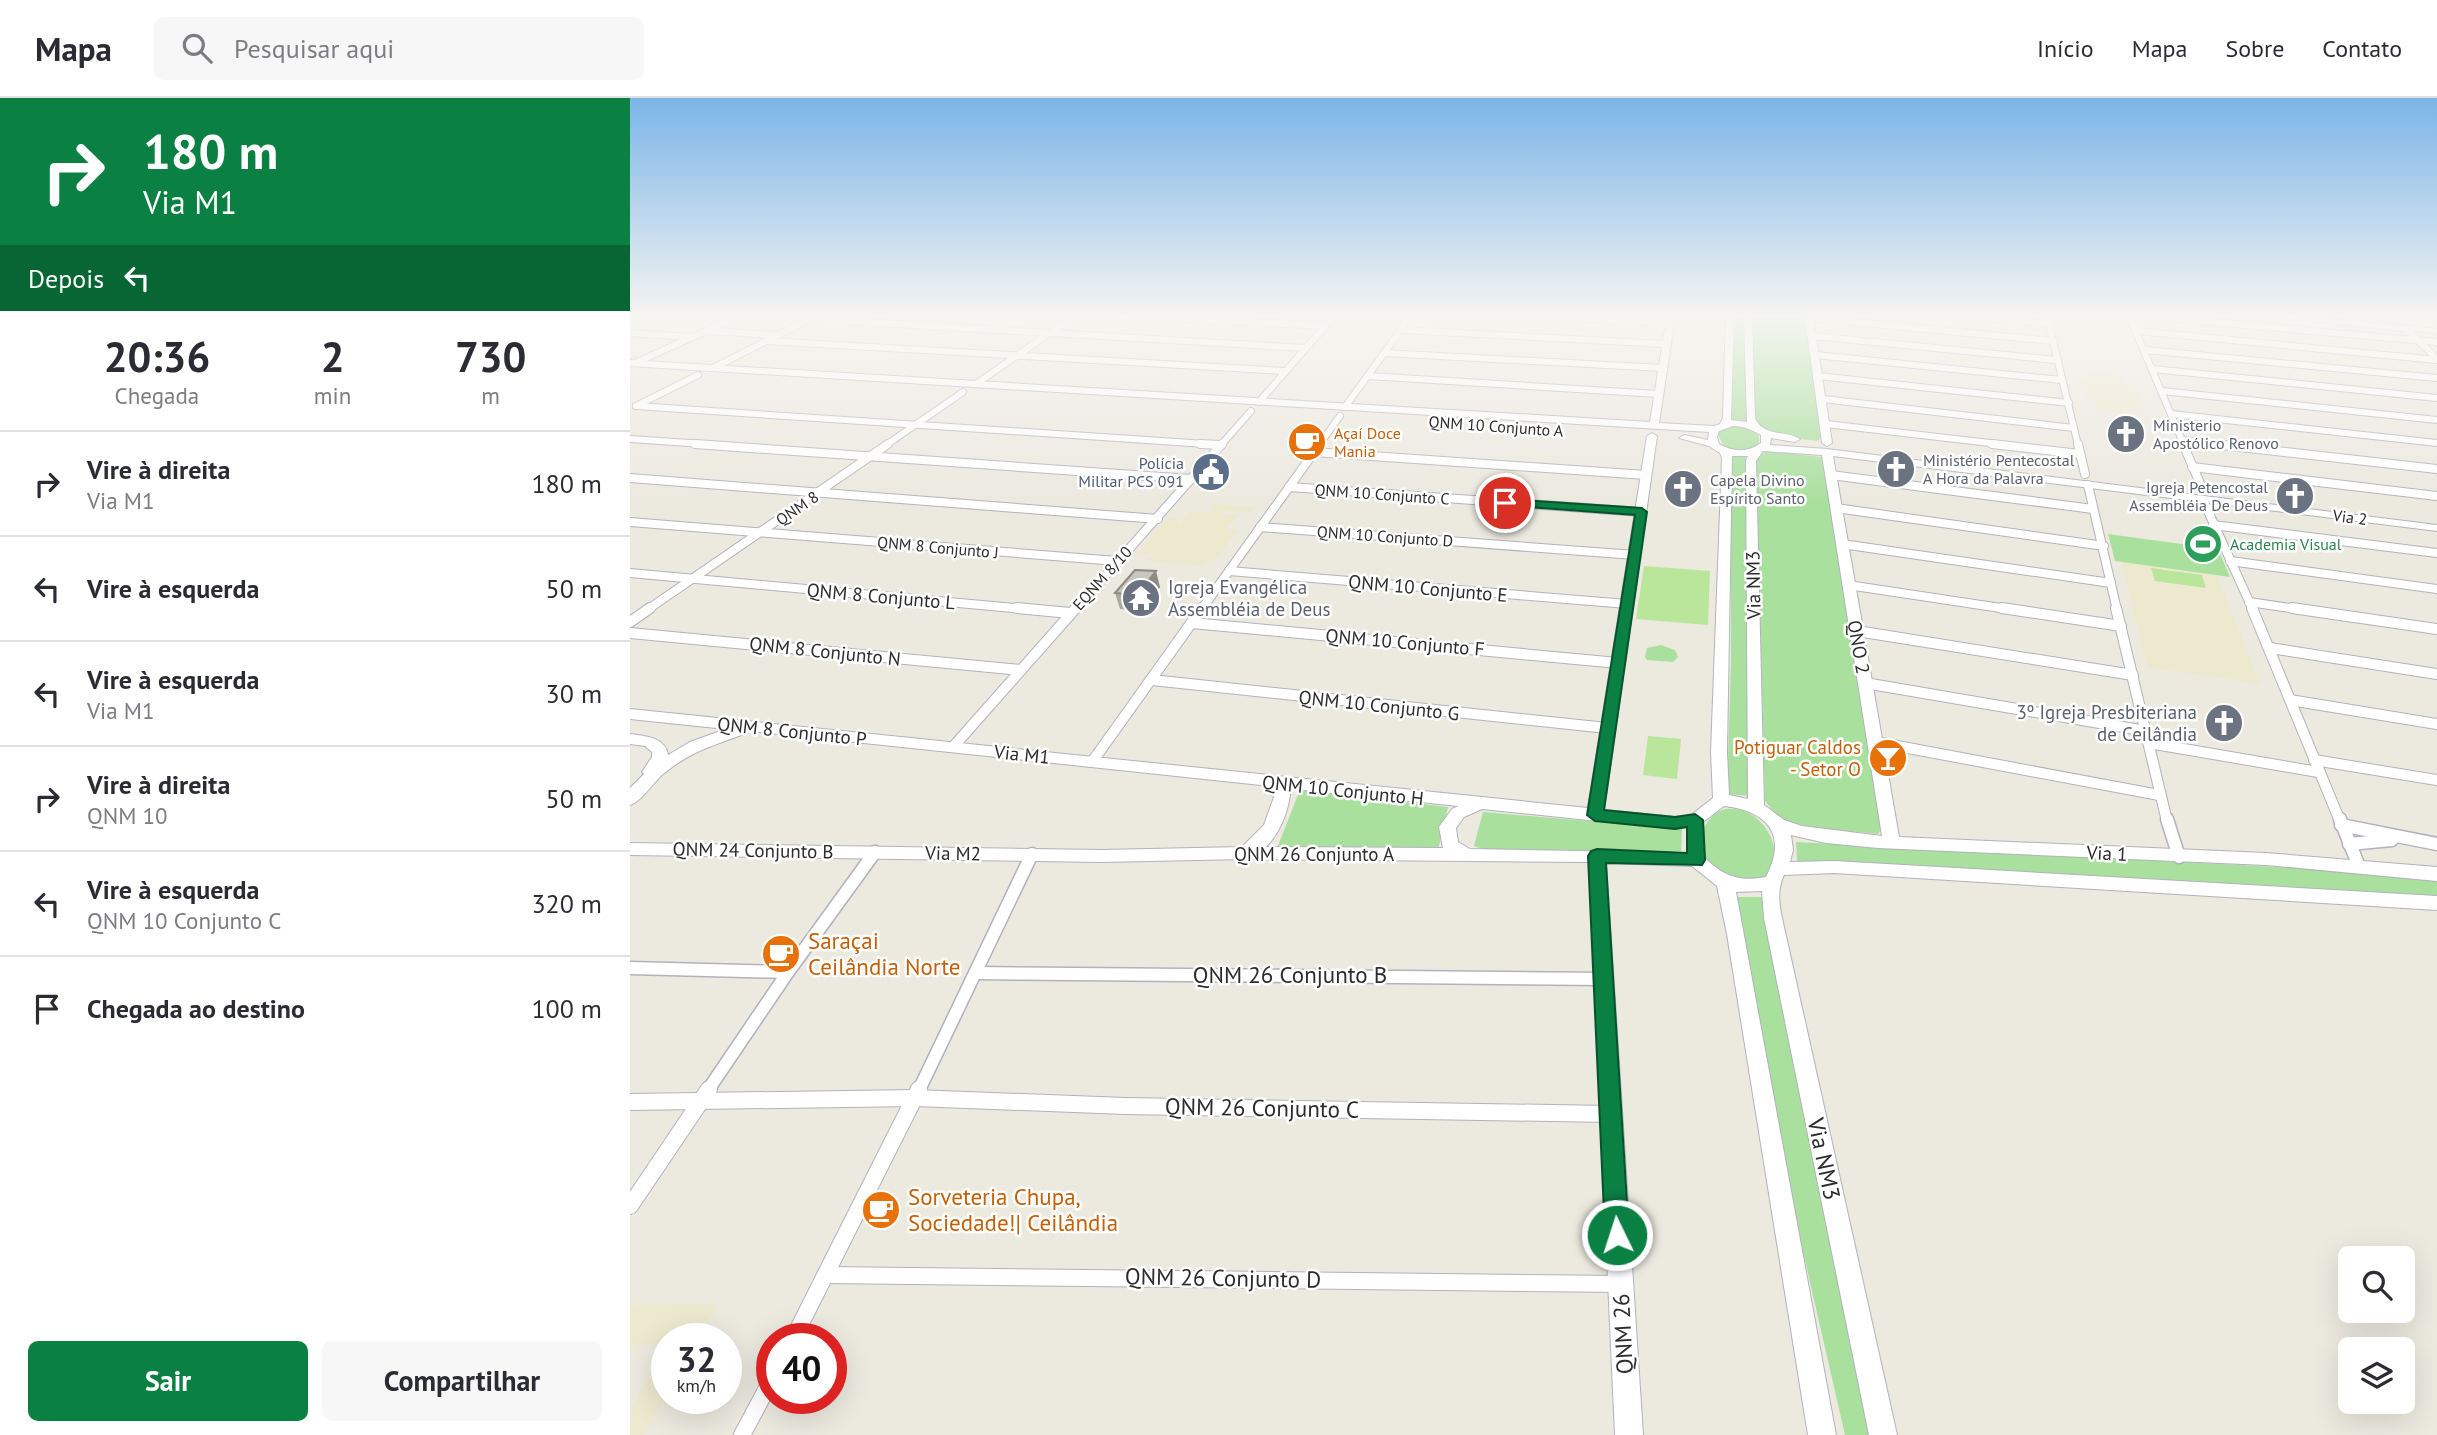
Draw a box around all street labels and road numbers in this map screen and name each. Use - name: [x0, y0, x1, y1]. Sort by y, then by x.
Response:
- street label: QNM 10 Conjunto A: [1428, 411, 1565, 441]
- street label: QNM 10 Conjunto C: [1314, 479, 1450, 509]
- street label: QNM 8: [772, 486, 822, 530]
- street label: Via 2: [2331, 505, 2368, 529]
- street label: QNM 10 Conjunto D: [1316, 521, 1454, 551]
- street label: QNM 8 Conjunto J: [876, 532, 1000, 562]
- street label: EQNM 8/10: [1068, 542, 1136, 614]
- street label: Via NM3: [1740, 551, 1766, 620]
- street label: QNM 10 Conjunto E: [1347, 569, 1509, 607]
- street label: QNM 8 Conjunto L: [806, 578, 956, 614]
- street label: QNO 2: [1842, 618, 1876, 676]
- street label: QNM 10 Conjunto F: [1325, 623, 1485, 661]
- street label: QNM 8 Conjunto N: [748, 631, 902, 671]
- street label: QNM 10 Conjunto G: [1298, 685, 1460, 725]
- street label: QNM 8 Conjunto P: [716, 711, 868, 751]
- street label: Via M1: [992, 739, 1051, 769]
- street label: QNM 10 Conjunto H: [1261, 770, 1425, 810]
- street label: QNM 24 Conjunto B: [672, 837, 834, 863]
- street label: Via M2: [924, 840, 981, 865]
- street label: Via 1: [2085, 840, 2128, 866]
- street label: QNM 26 Conjunto A: [1234, 842, 1394, 866]
- street label: QNM 26 Conjunto B: [1193, 960, 1387, 989]
- street label: QNM 26 Conjunto C: [1165, 1091, 1359, 1124]
- street label: Via NM3: [1801, 1114, 1847, 1202]
- street label: QNM 26 Conjunto D: [1125, 1261, 1321, 1294]
- street label: QNM 26: [1606, 1293, 1639, 1375]

